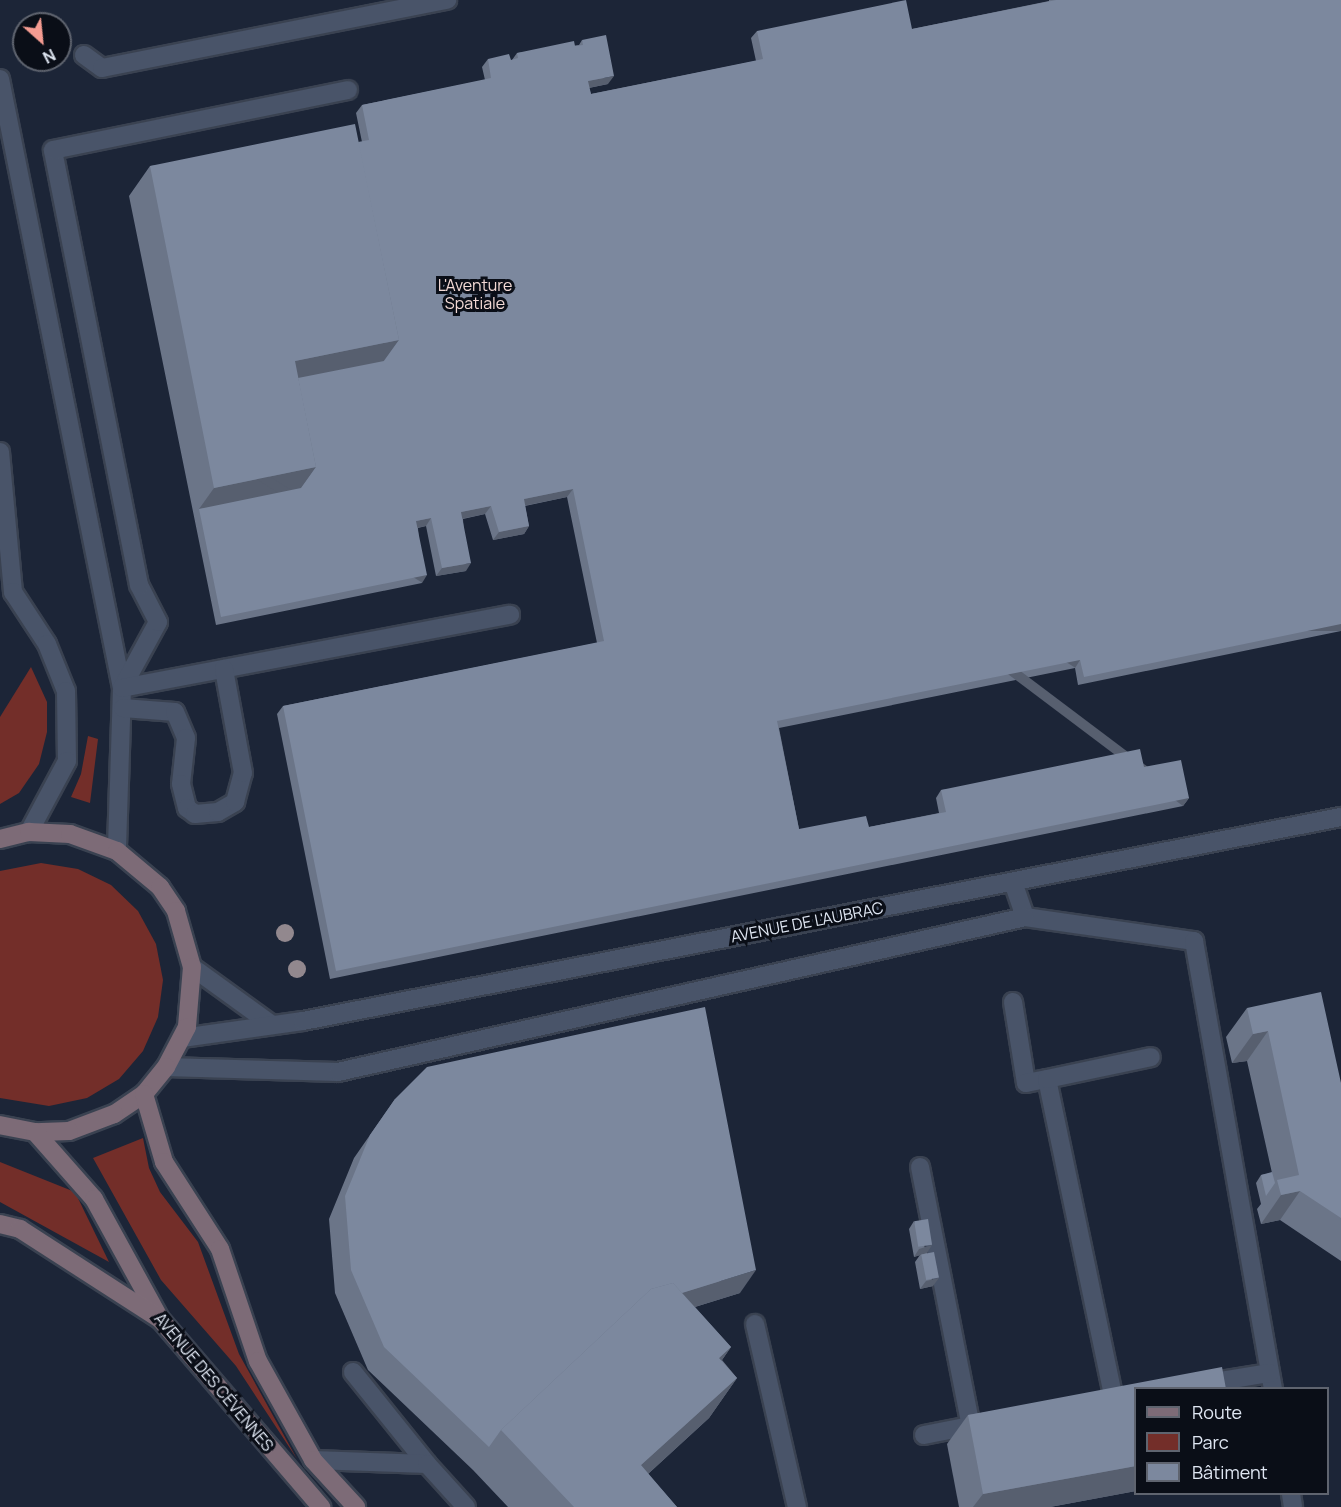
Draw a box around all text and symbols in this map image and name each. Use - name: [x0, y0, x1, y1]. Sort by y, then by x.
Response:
- north arrow: [12, 12, 72, 72]
- text: N: [39, 44, 59, 69]
- park label: L'Aventure Spatiale: [438, 275, 512, 313]
- street label: AVENUE DE L'AUBRAC: [729, 898, 885, 946]
- street label: AVENUE DES CÉVENNES: [151, 1309, 277, 1455]
- legend: [1134, 1387, 1329, 1495]
- text: Route: [1192, 1400, 1242, 1424]
- text: Parc: [1192, 1430, 1229, 1454]
- text: Bâtiment: [1192, 1460, 1268, 1484]

